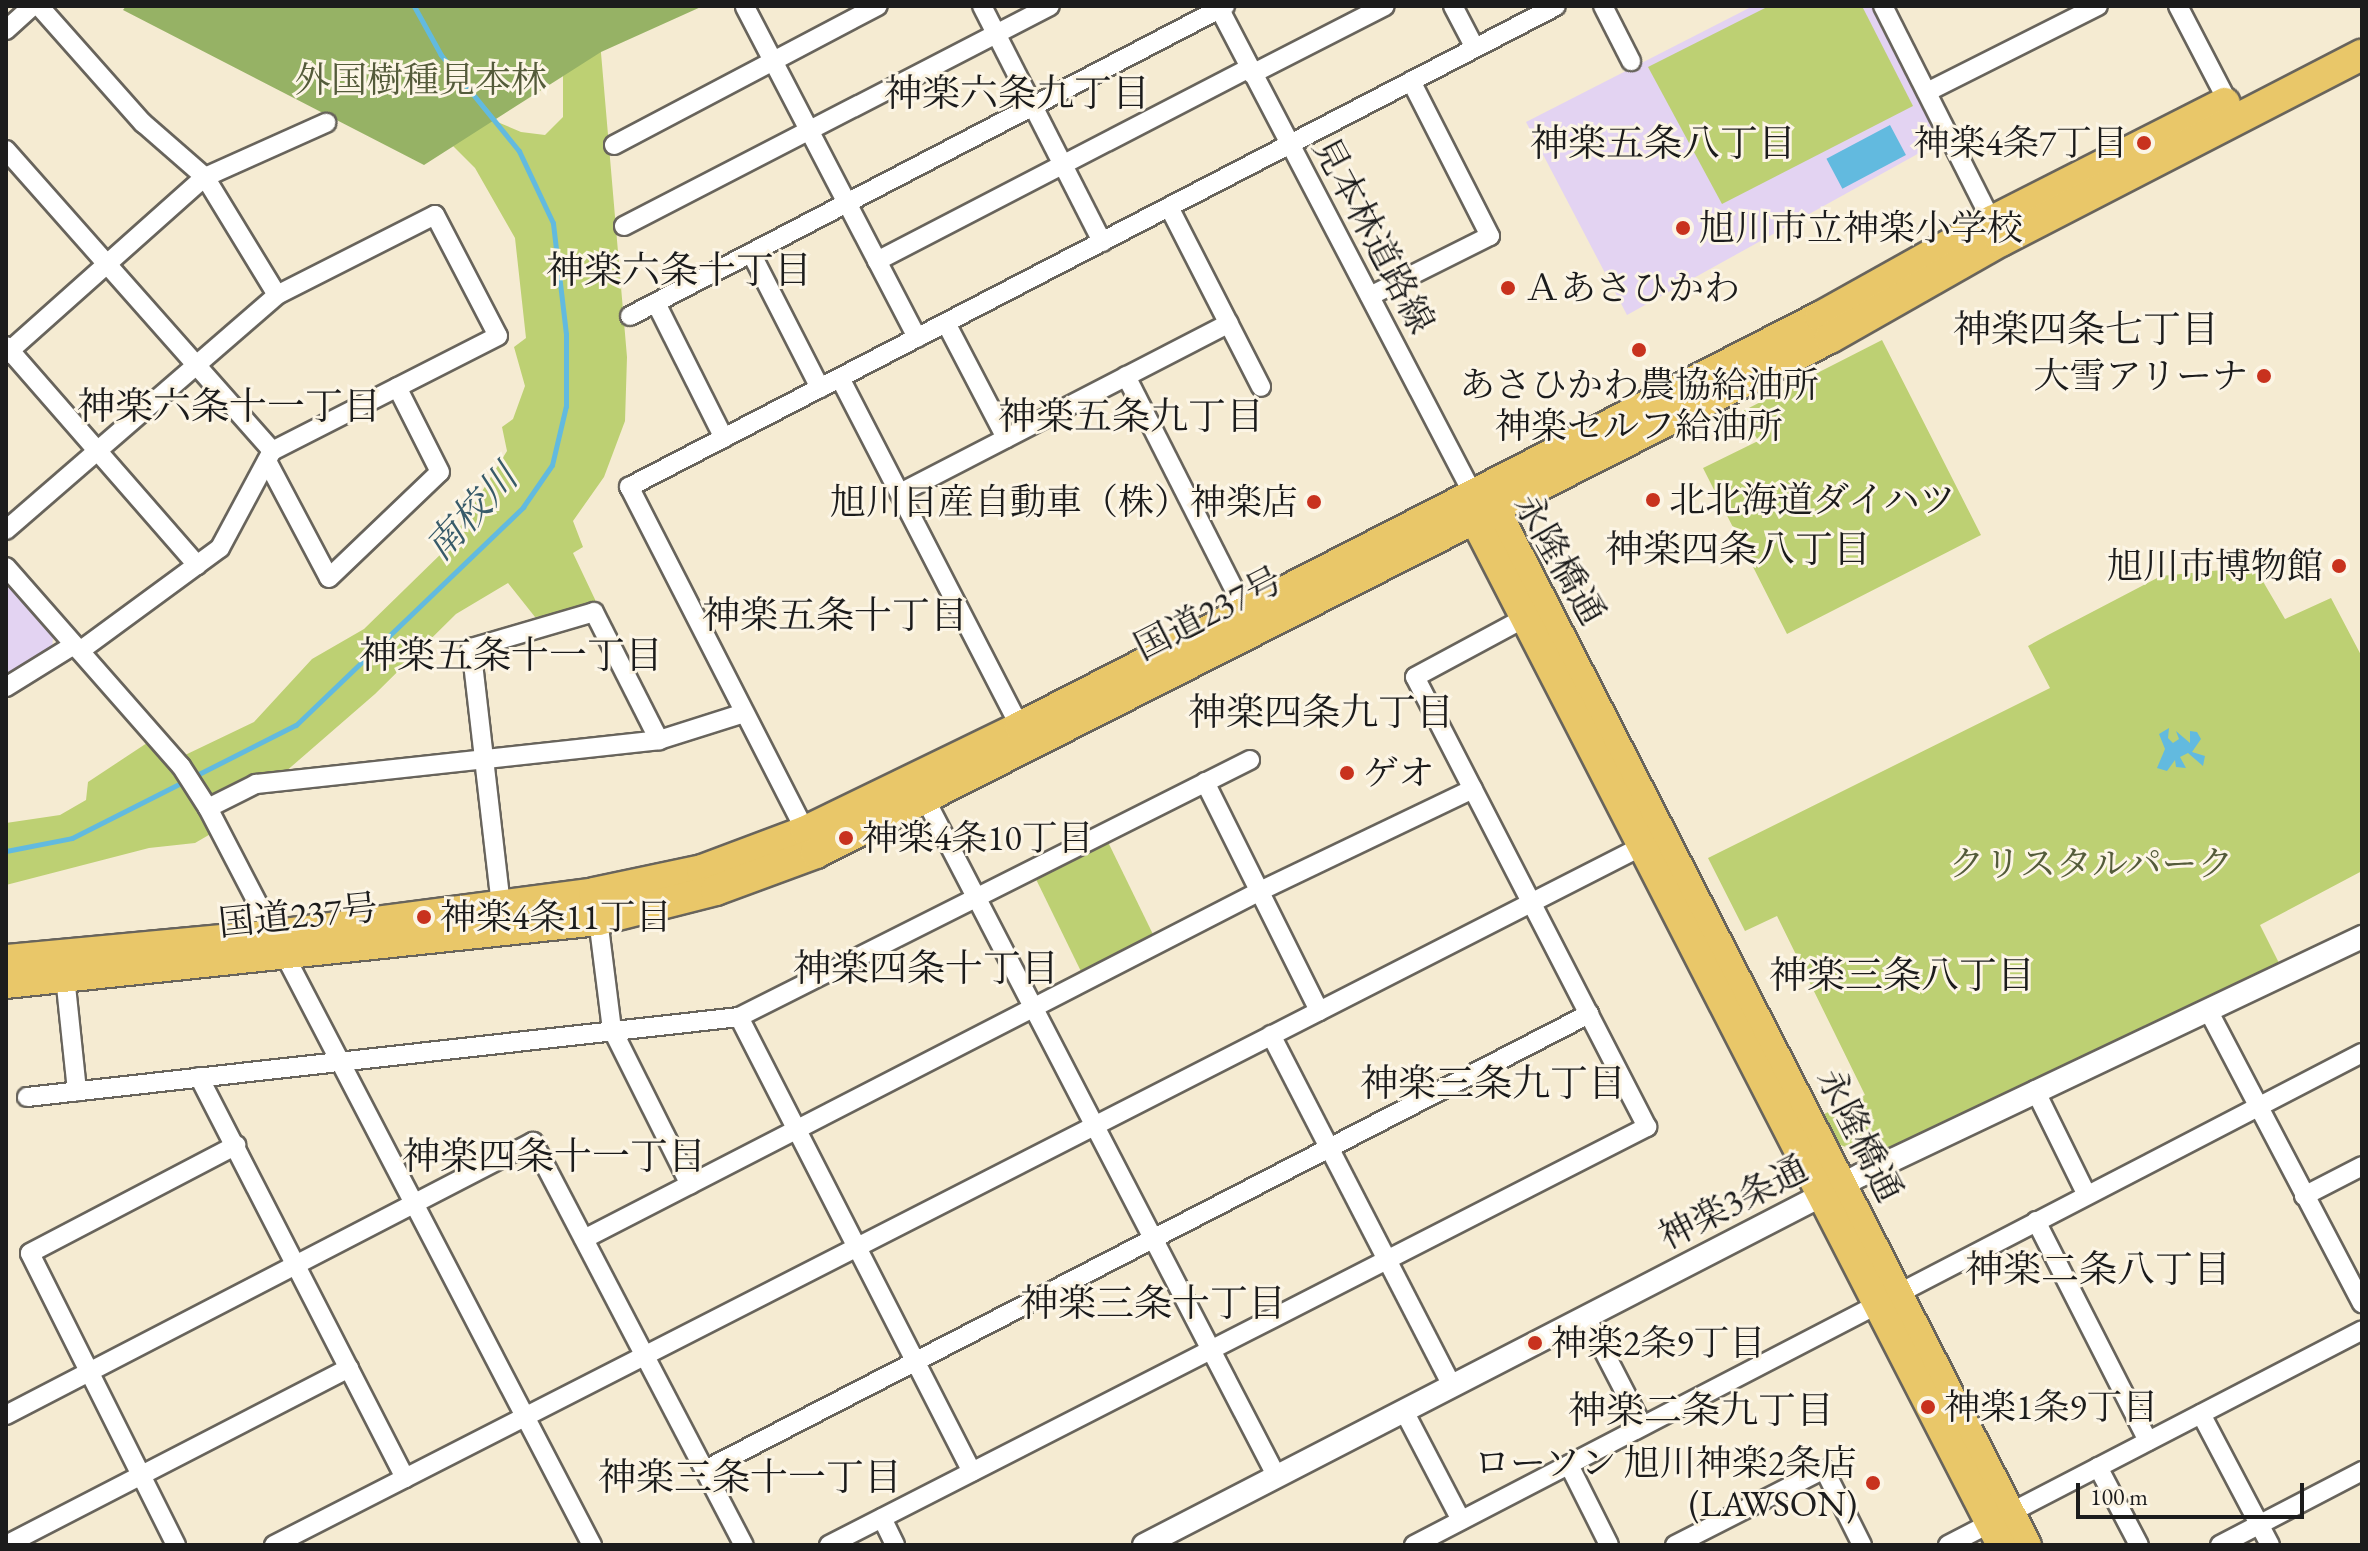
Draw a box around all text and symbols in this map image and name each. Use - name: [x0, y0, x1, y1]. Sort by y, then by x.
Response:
- park label: 外国樹種見本林: [295, 58, 547, 102]
- district label: 神楽六条九丁目: [884, 70, 1150, 116]
- district label: 神楽五条八丁目: [1530, 120, 1796, 166]
- place label: 神楽4条7丁目: [1913, 121, 2128, 165]
- street label: 見本林道路線: [1304, 130, 1444, 340]
- marker: 神楽4条7丁目: [2135, 134, 2153, 152]
- place label: 旭川市立神楽小学校: [1699, 206, 2023, 250]
- marker: 旭川市立神楽小学校: [1674, 219, 1692, 237]
- district label: 神楽六条十丁目: [546, 247, 812, 293]
- place label: Ａあさひかわ: [1524, 266, 1740, 310]
- marker: Ａあさひかわ: [1499, 279, 1517, 297]
- district label: 神楽四条七丁目: [1953, 306, 2219, 352]
- marker: あさひかわ農協給油所 神楽セルフ給油所: [1630, 341, 1648, 359]
- place label: 大雪アリーナ: [2032, 354, 2248, 398]
- place label: あさひかわ農協給油所 神楽セルフ給油所: [1459, 362, 1819, 447]
- marker: 大雪アリーナ: [2255, 367, 2273, 385]
- district label: 神楽六条十一丁目: [77, 383, 381, 429]
- district label: 神楽五条九丁目: [998, 393, 1264, 439]
- water label: 南校川: [415, 455, 527, 569]
- place label: 北北海道ダイハツ: [1669, 478, 1957, 522]
- place label: 旭川日産自動車（株）神楽店: [830, 480, 1298, 524]
- street label: 永隆橋通: [1505, 486, 1615, 632]
- marker: 北北海道ダイハツ: [1644, 491, 1662, 509]
- marker: 旭川日産自動車（株）神楽店: [1305, 493, 1323, 511]
- district label: 神楽四条八丁目: [1605, 526, 1871, 572]
- place label: 旭川市博物館: [2107, 544, 2323, 588]
- street label: 国道237号: [1127, 557, 1289, 669]
- marker: 旭川市博物館: [2330, 557, 2348, 575]
- district label: 神楽五条十丁目: [702, 592, 968, 638]
- district label: 神楽五条十一丁目: [359, 632, 663, 678]
- district label: 神楽四条九丁目: [1188, 689, 1454, 735]
- place label: ゲオ: [1363, 751, 1435, 795]
- marker: ゲオ: [1338, 764, 1356, 782]
- place label: 神楽4条10丁目: [862, 816, 1094, 860]
- marker: 神楽4条10丁目: [837, 829, 855, 847]
- park label: クリスタルパーク: [1947, 842, 2235, 886]
- street label: 国道237号: [216, 885, 380, 945]
- place label: 神楽4条11丁目: [440, 895, 672, 939]
- marker: 神楽4条11丁目: [415, 908, 433, 926]
- district label: 神楽四条十丁目: [793, 945, 1059, 991]
- district label: 神楽三条八丁目: [1769, 952, 2035, 998]
- district label: 神楽三条九丁目: [1360, 1060, 1626, 1106]
- street label: 永隆橋通: [1808, 1061, 1912, 1209]
- district label: 神楽四条十一丁目: [402, 1133, 706, 1179]
- street label: 神楽3条通: [1651, 1146, 1815, 1258]
- district label: 神楽二条八丁目: [1965, 1246, 2231, 1292]
- district label: 神楽三条十丁目: [1020, 1280, 1286, 1326]
- place label: 神楽2条9丁目: [1551, 1321, 1766, 1365]
- marker: 神楽2条9丁目: [1526, 1334, 1544, 1352]
- place label: 神楽1条9丁目: [1944, 1385, 2159, 1429]
- district label: 神楽二条九丁目: [1568, 1387, 1834, 1433]
- marker: 神楽1条9丁目: [1919, 1398, 1937, 1416]
- place label: ローソン 旭川神楽2条店 (LAWSON): [1473, 1440, 1857, 1525]
- district label: 神楽三条十一丁目: [598, 1454, 902, 1500]
- scale bar: [2080, 1467, 2308, 1517]
- marker: ローソン 旭川神楽2条店 (LAWSON): [1864, 1474, 1882, 1492]
- text: 100 m: [2090, 1481, 2148, 1512]

